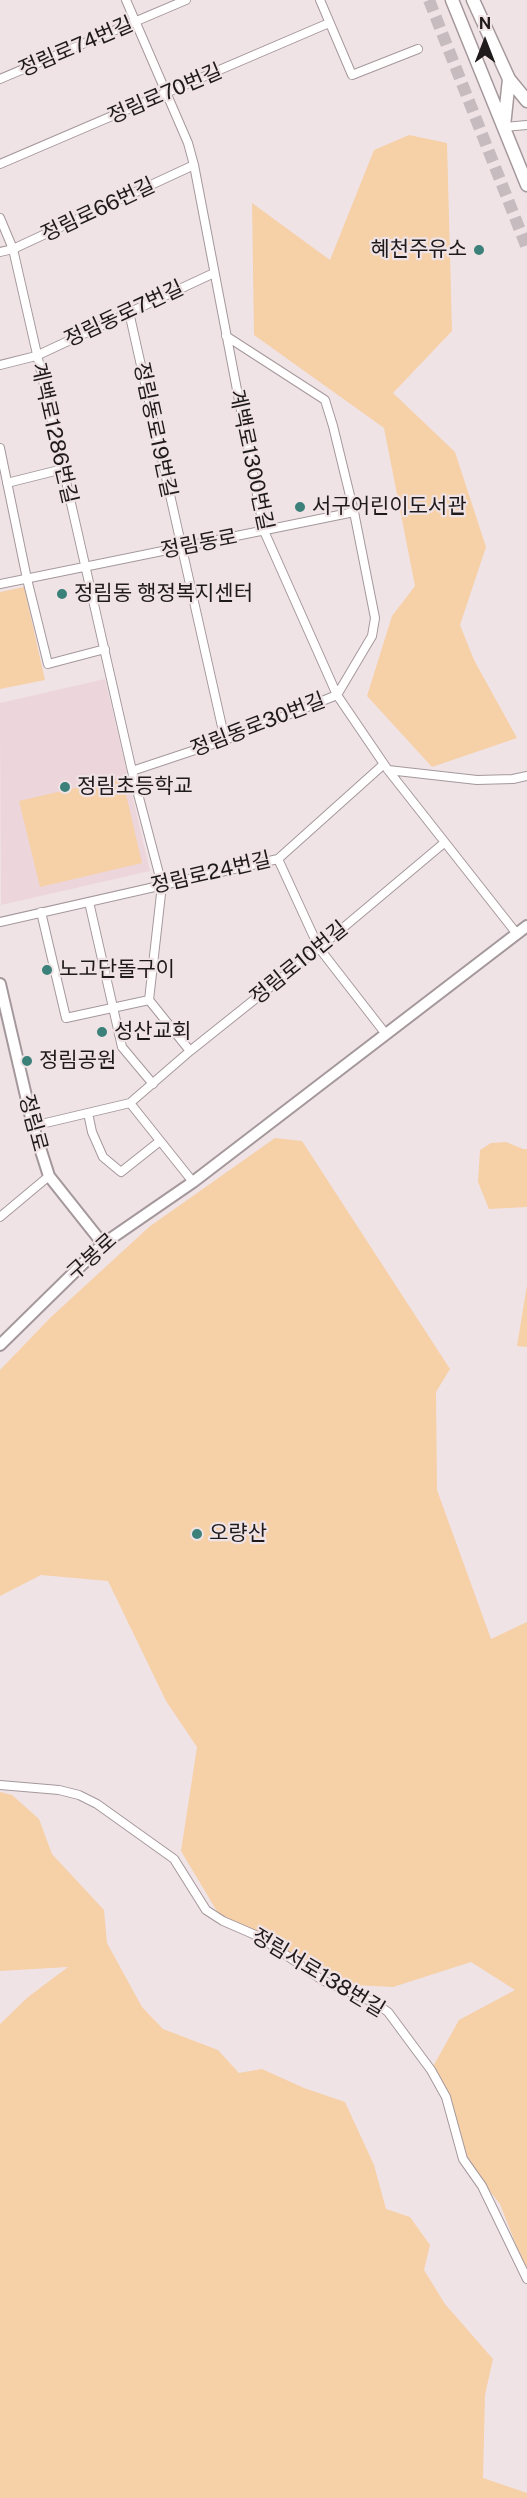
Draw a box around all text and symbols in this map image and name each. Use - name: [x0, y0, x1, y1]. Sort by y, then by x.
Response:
- street label: 정림로74번길: [15, 12, 137, 82]
- north arrow: [455, 12, 515, 72]
- text: N: [479, 14, 491, 33]
- street label: 정림로70번길: [104, 59, 226, 129]
- street label: 정림로66번길: [37, 173, 159, 247]
- place label: 혜천주유소: [370, 237, 467, 263]
- marker: 혜천주유소: [472, 243, 486, 257]
- street label: 정림동로7번길: [60, 275, 188, 353]
- street label: 계백로1286번길: [26, 360, 82, 506]
- street label: 정림동로19번길: [128, 360, 182, 500]
- street label: 계백로1300번길: [224, 387, 278, 533]
- place label: 서구어린이도서관: [312, 494, 467, 520]
- marker: 서구어린이도서관: [293, 500, 307, 514]
- street label: 정림동로: [159, 524, 239, 564]
- place label: 정림동 행정복지센터: [74, 581, 253, 607]
- marker: 정림동 행정복지센터: [55, 587, 69, 601]
- street label: 정림동로30번길: [187, 688, 329, 762]
- place label: 정림초등학교: [77, 774, 193, 800]
- marker: 정림초등학교: [58, 780, 72, 794]
- street label: 정림로24번길: [149, 847, 273, 899]
- street label: 정림로10번길: [245, 916, 353, 1010]
- place label: 노고단돌구이: [59, 957, 175, 983]
- marker: 노고단돌구이: [40, 963, 54, 977]
- place label: 성산교회: [114, 1019, 191, 1045]
- marker: 성산교회: [95, 1025, 109, 1039]
- place label: 정림공원: [39, 1048, 116, 1074]
- marker: 정림공원: [20, 1054, 34, 1068]
- street label: 정림로: [13, 1092, 53, 1154]
- street label: 구봉로: [62, 1228, 122, 1286]
- place label: 오량산: [209, 1521, 267, 1547]
- marker: 오량산: [190, 1527, 204, 1541]
- street label: 정림서로138번길: [247, 1923, 389, 2023]

